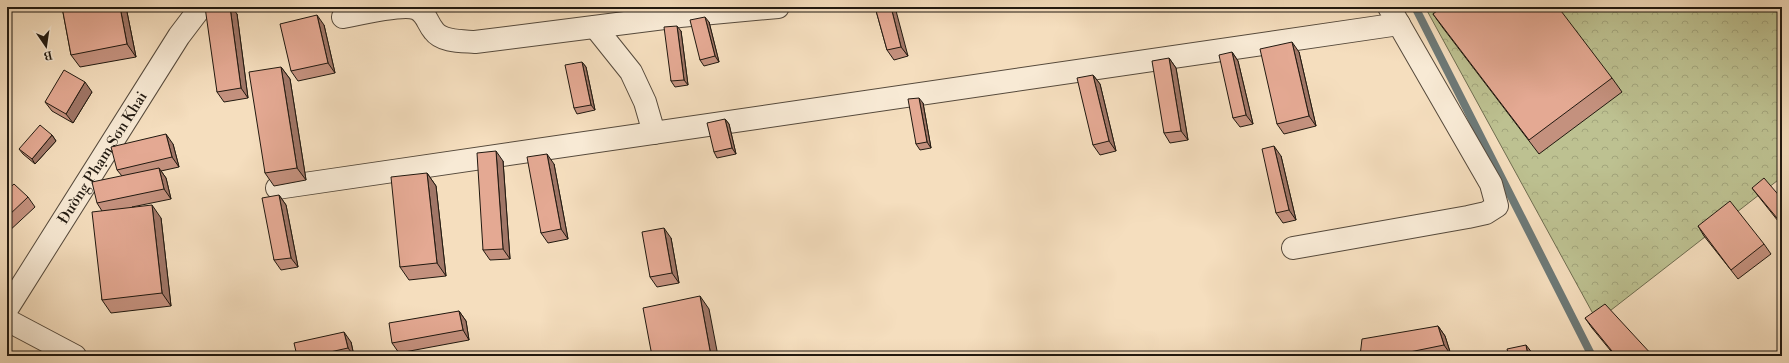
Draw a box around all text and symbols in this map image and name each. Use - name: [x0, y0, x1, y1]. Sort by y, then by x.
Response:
- north arrow: [26, 26, 66, 66]
- text: B: [42, 47, 54, 63]
- street label: Đường Phạm Sơn Khai: [54, 88, 151, 227]

